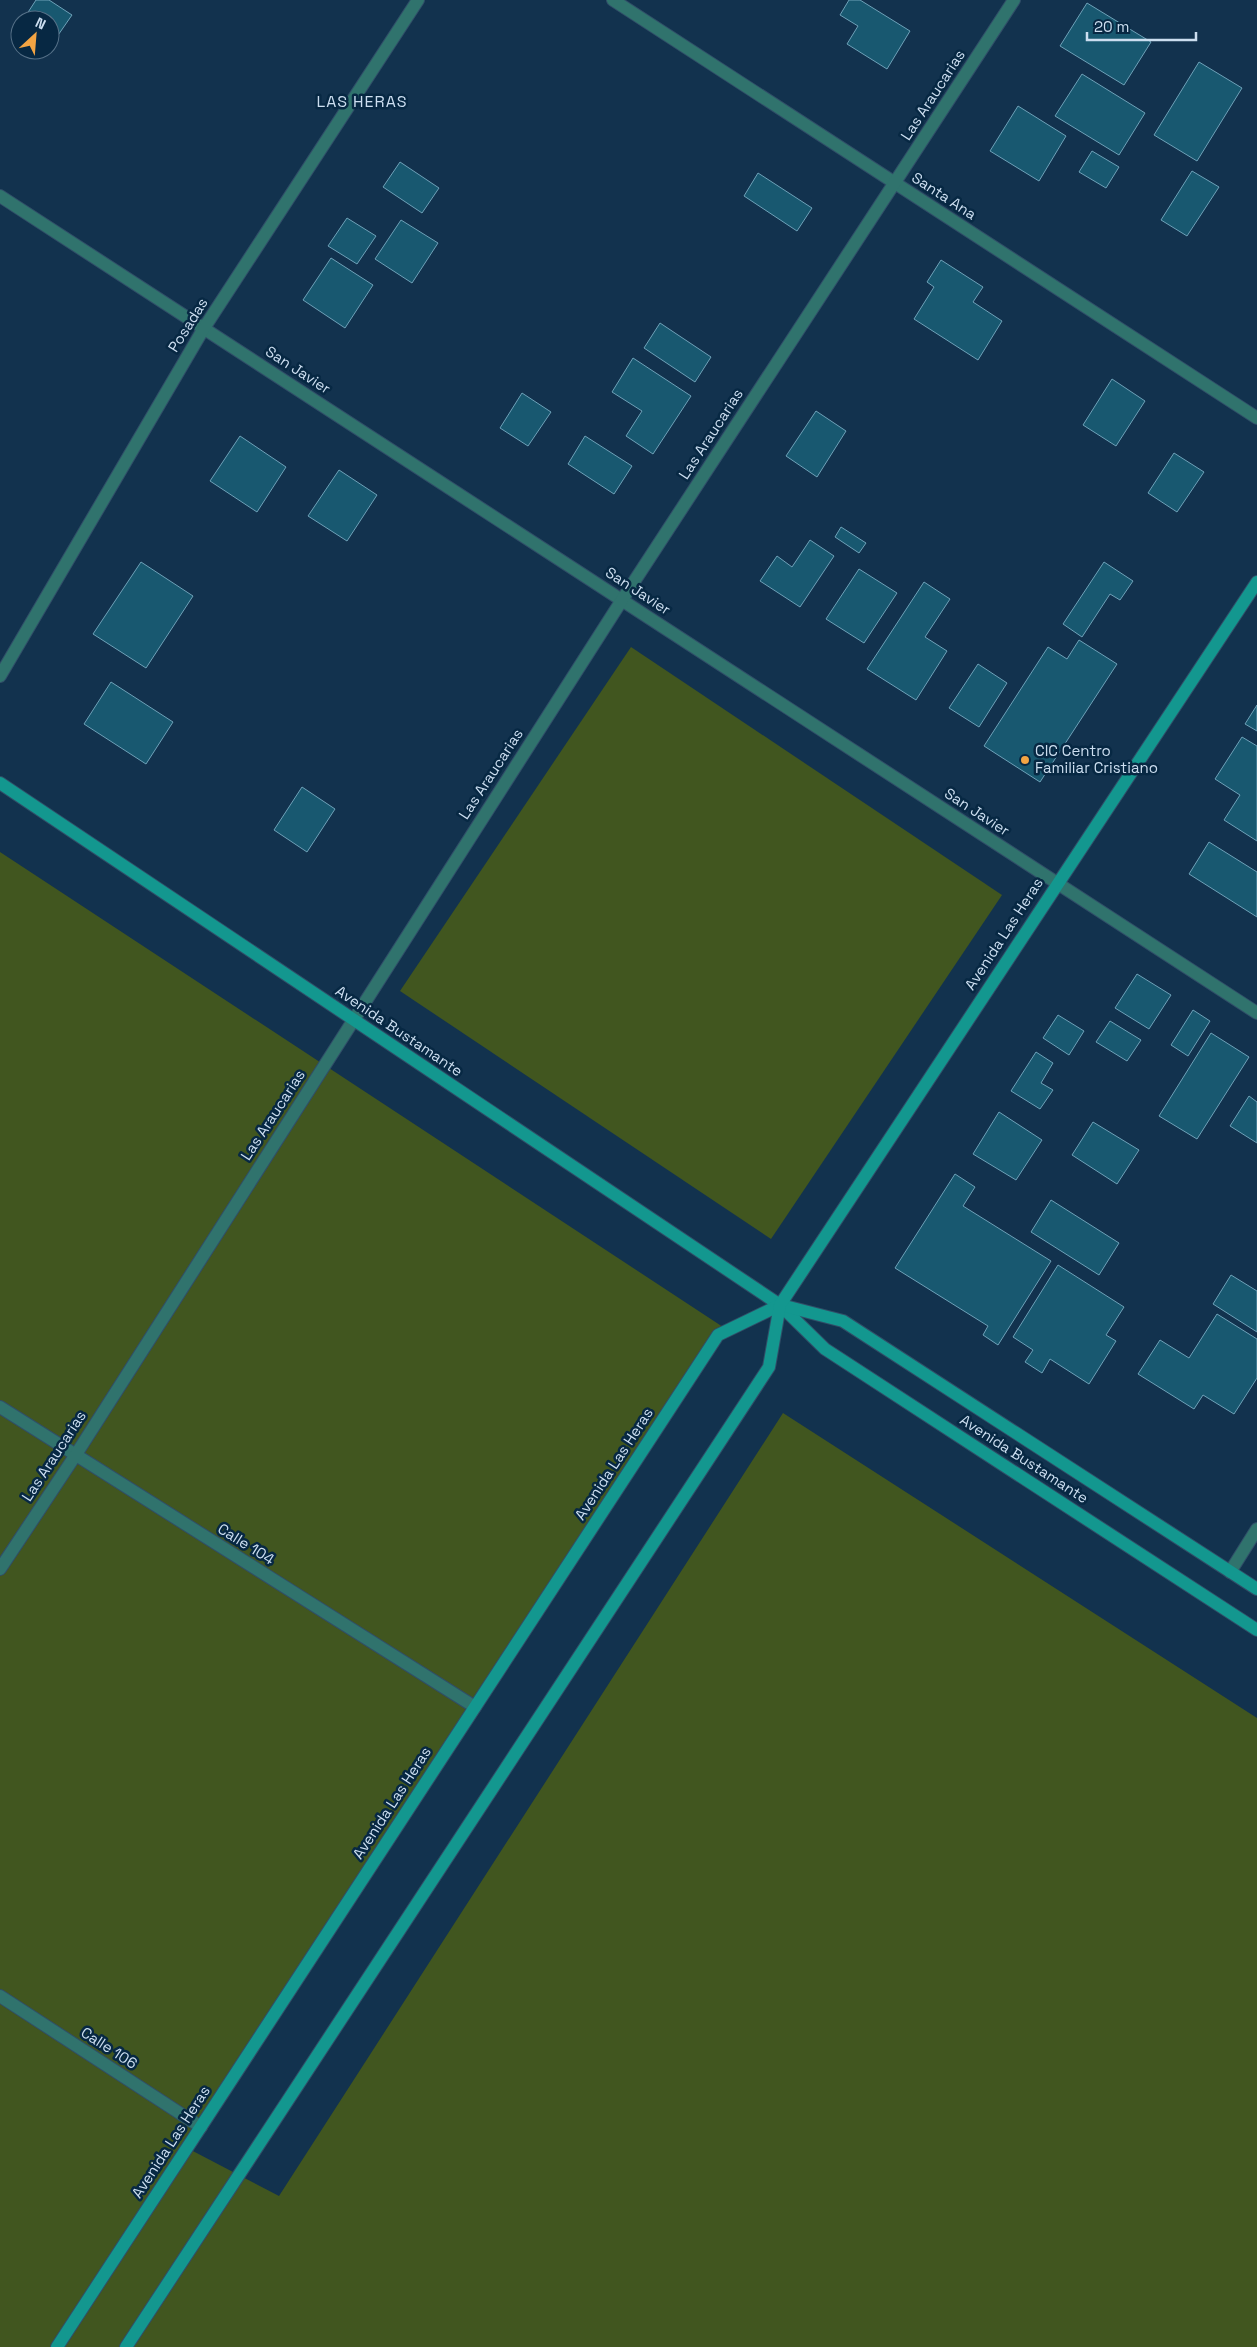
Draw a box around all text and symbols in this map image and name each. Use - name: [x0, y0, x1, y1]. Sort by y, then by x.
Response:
- north arrow: [10, 10, 60, 60]
- scale bar: [1087, 10, 1196, 42]
- text: N: [33, 13, 49, 33]
- text: 20 m: [1094, 17, 1129, 36]
- street label: Las Araucarias: [896, 46, 969, 144]
- district label: LAS HERAS: [316, 91, 408, 112]
- street label: Santa Ana: [908, 168, 980, 224]
- street label: Posadas: [164, 294, 212, 355]
- street label: San Javier: [262, 341, 335, 398]
- street label: Las Araucarias: [674, 385, 747, 483]
- street label: San Javier: [602, 562, 675, 619]
- street label: Las Araucarias: [454, 725, 527, 823]
- place label: CIC Centro Familiar Cristiano: [1035, 741, 1158, 777]
- marker: CIC Centro Familiar Cristiano: [1019, 754, 1031, 766]
- street label: San Javier: [941, 783, 1014, 840]
- street label: Avenida Las Heras: [960, 874, 1047, 993]
- street label: Avenida Bustamante: [332, 981, 467, 1080]
- street label: Las Araucarias: [236, 1066, 309, 1164]
- street label: Avenida Las Heras: [570, 1404, 657, 1523]
- street label: Las Araucarias: [17, 1407, 90, 1505]
- street label: Avenida Bustamante: [957, 1410, 1092, 1507]
- street label: Calle 104: [214, 1519, 278, 1568]
- street label: Avenida Las Heras: [348, 1743, 435, 1862]
- street label: Calle 106: [78, 2022, 141, 2073]
- street label: Avenida Las Heras: [127, 2082, 214, 2201]

